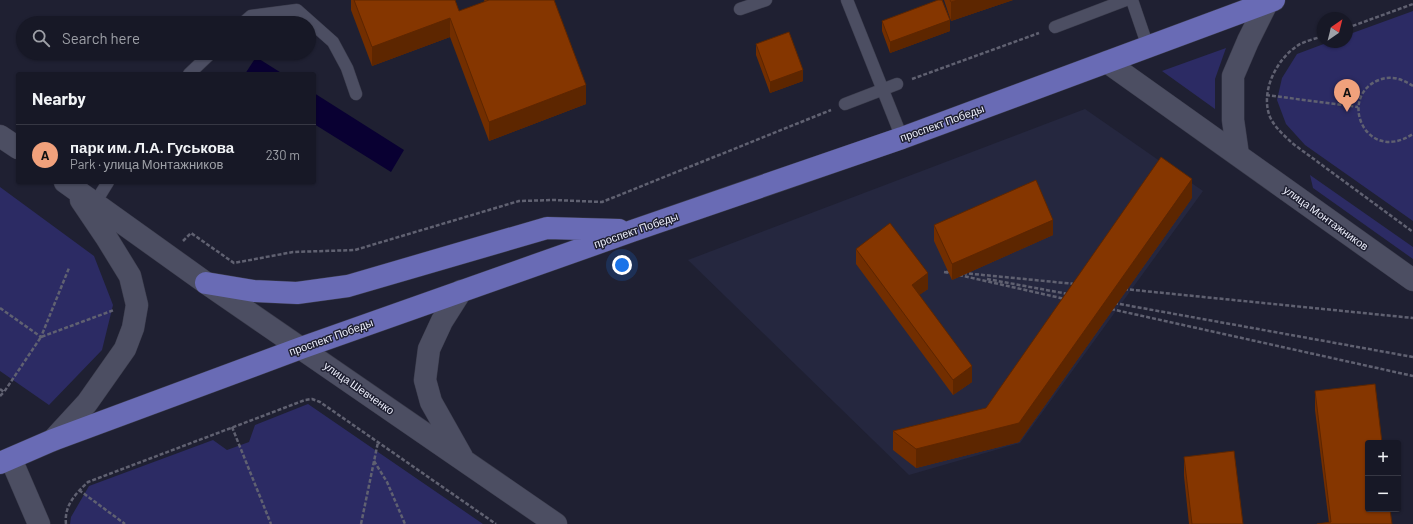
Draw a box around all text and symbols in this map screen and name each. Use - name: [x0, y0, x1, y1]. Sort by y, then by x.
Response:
- north arrow: [1317, 12, 1353, 48]
- search box: [16, 16, 316, 60]
- icon: search: [30, 27, 52, 49]
- text: Search here: [62, 29, 140, 47]
- pin: A: [1334, 79, 1360, 112]
- text: Nearby: [32, 88, 86, 108]
- street label: проспект Победы: [898, 101, 986, 144]
- text: парк им. Л.А. Гуськова: [70, 138, 234, 156]
- text: A: [41, 147, 49, 163]
- text: 230 m: [266, 147, 300, 163]
- text: Park · улица Монтажников: [70, 156, 223, 172]
- street label: улица Монтажников: [1281, 183, 1371, 253]
- street label: проспект Победы: [592, 209, 680, 250]
- your location: [612, 255, 632, 275]
- street label: проспект Победы: [287, 315, 375, 358]
- street label: улица Шевченко: [322, 358, 397, 417]
- map controls: [1365, 440, 1401, 512]
- button: +: [1365, 440, 1401, 476]
- button: −: [1365, 476, 1401, 512]

